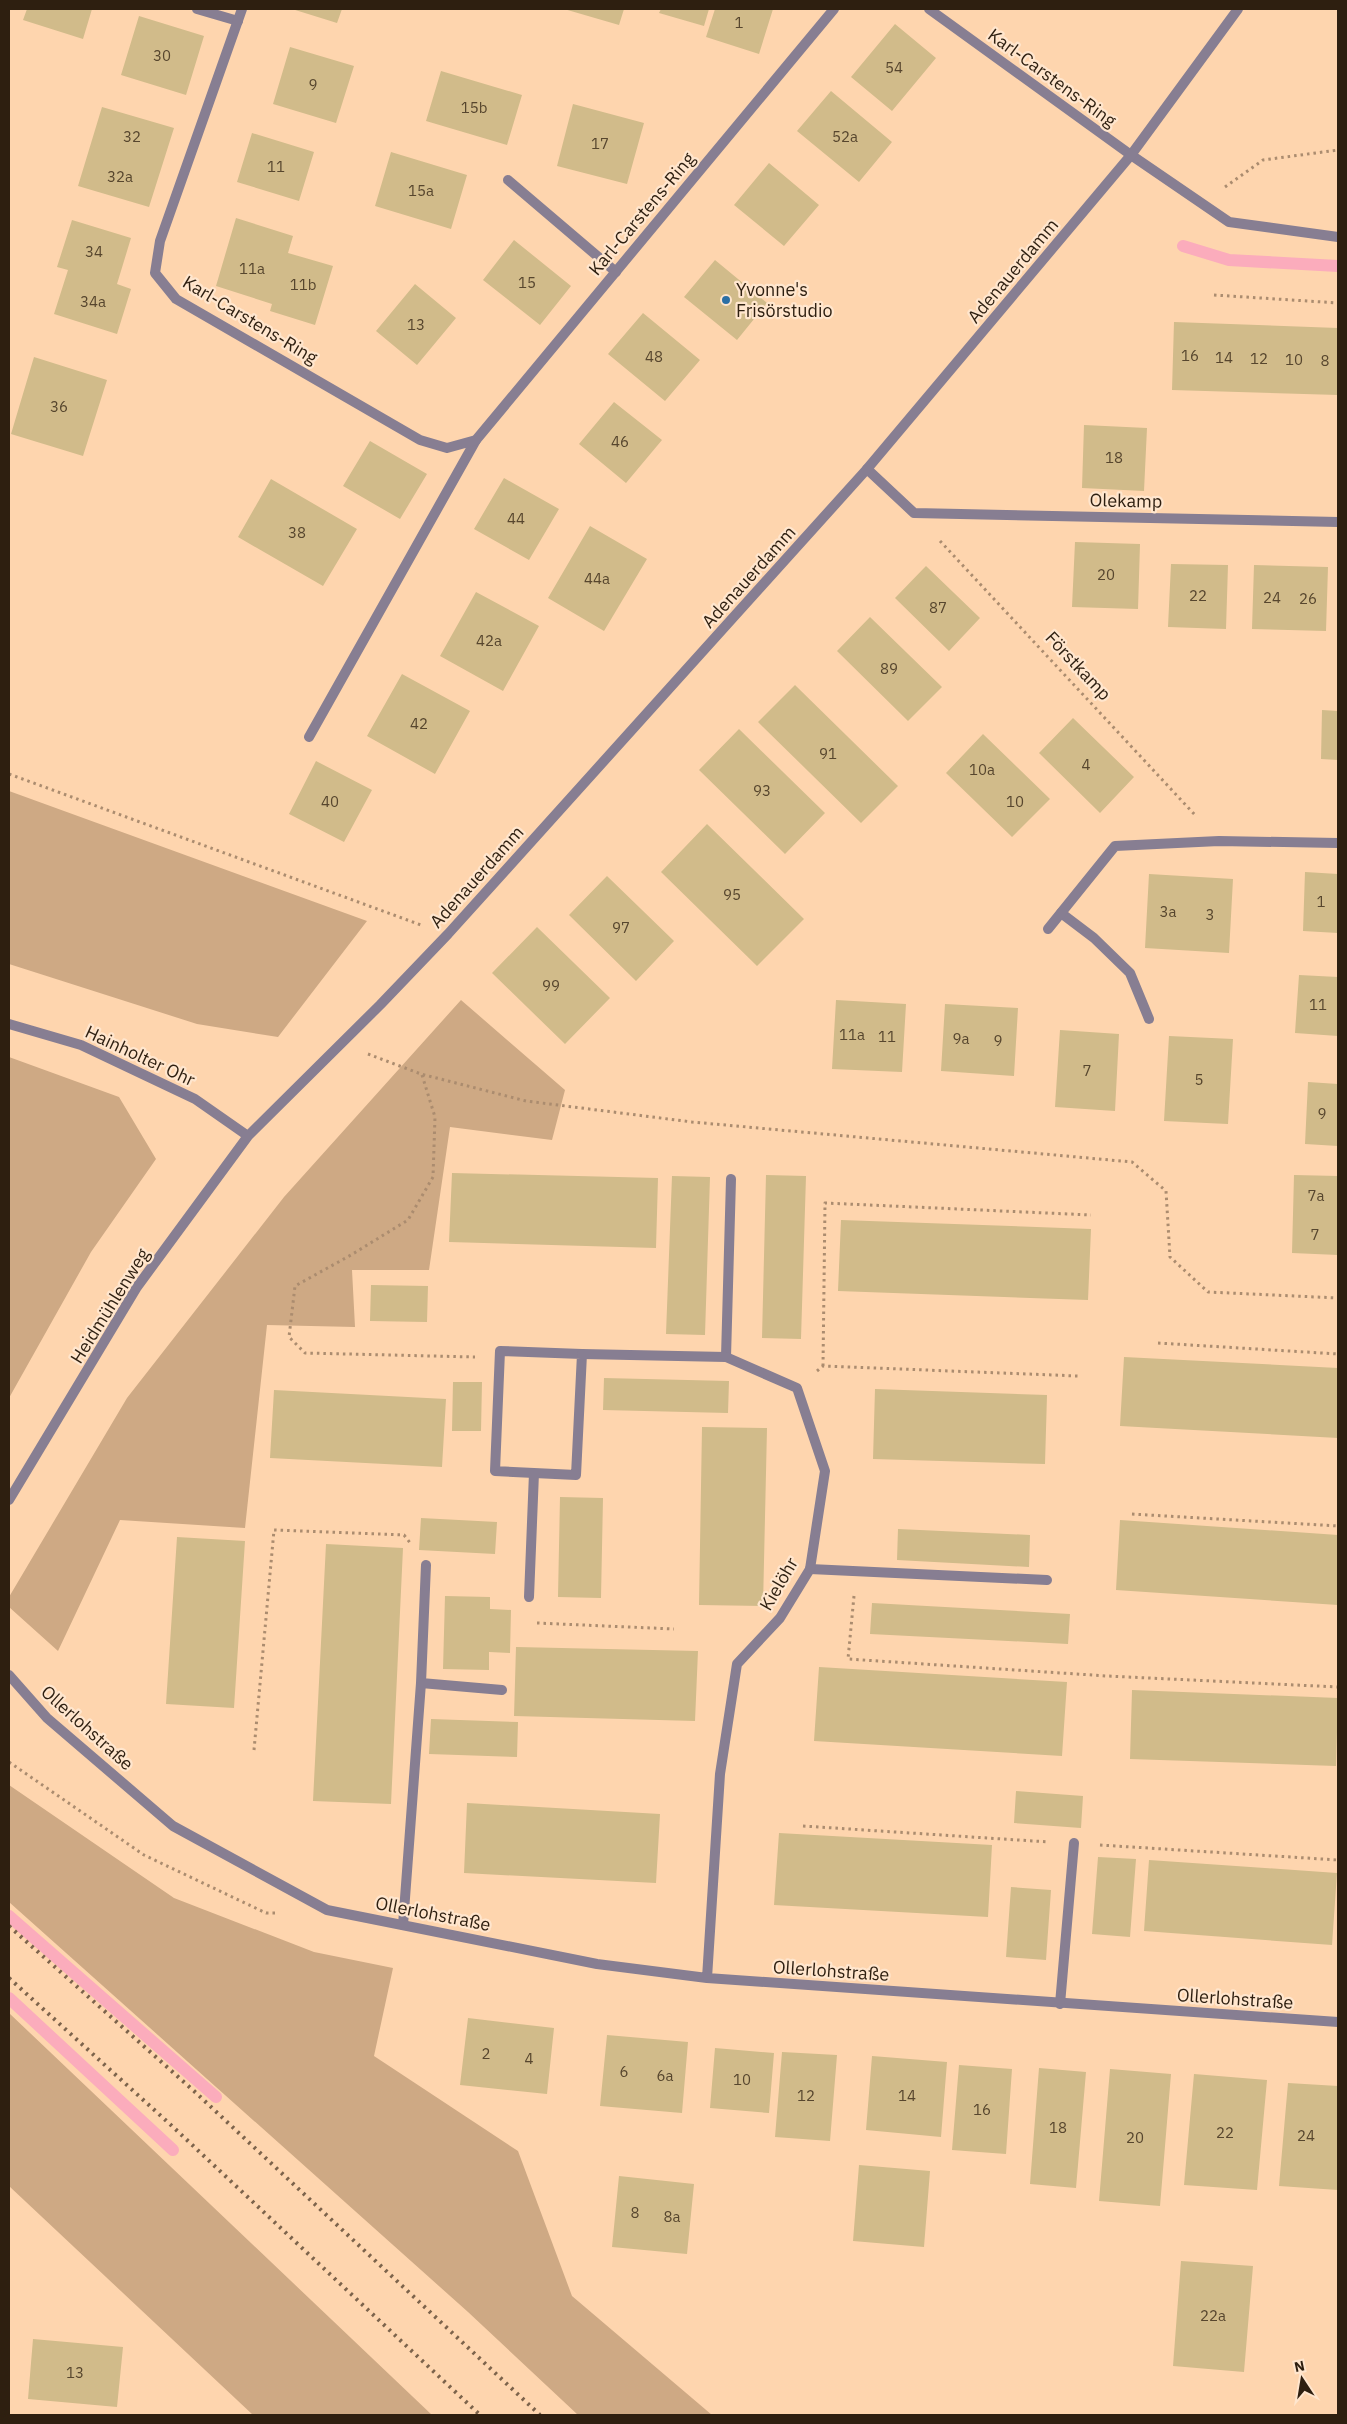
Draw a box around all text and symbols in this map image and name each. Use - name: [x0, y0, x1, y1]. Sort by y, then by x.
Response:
- house number: 1: [734, 13, 744, 32]
- street label: Karl-Carstens-Ring: [983, 23, 1122, 132]
- house number: 30: [153, 46, 171, 65]
- house number: 54: [885, 58, 903, 77]
- house number: 9: [308, 75, 318, 94]
- house number: 15b: [461, 98, 487, 117]
- house number: 32: [123, 127, 141, 146]
- house number: 52a: [832, 127, 858, 146]
- house number: 17: [591, 134, 609, 153]
- street label: Karl-Carstens-Ring: [583, 147, 700, 280]
- house number: 11: [267, 157, 285, 176]
- house number: 32a: [107, 167, 133, 186]
- house number: 15a: [408, 181, 434, 200]
- street label: Adenauerdamm: [962, 214, 1063, 328]
- house number: 34: [85, 242, 103, 261]
- house number: 11a: [239, 259, 265, 278]
- street label: Karl-Carstens-Ring: [179, 270, 322, 369]
- house number: 15: [518, 273, 536, 292]
- house number: 11b: [290, 275, 316, 294]
- place label: Yvonne's Frisörstudio: [736, 278, 832, 322]
- house number: 34a: [80, 292, 106, 311]
- marker: Yvonne's Frisörstudio: [720, 294, 732, 306]
- house number: 13: [407, 315, 425, 334]
- house number: 16: [1181, 346, 1199, 365]
- house number: 48: [645, 347, 663, 366]
- house number: 14: [1215, 348, 1233, 367]
- house number: 12: [1250, 349, 1268, 368]
- house number: 10: [1285, 350, 1303, 369]
- house number: 8: [1320, 351, 1330, 370]
- house number: 36: [50, 397, 68, 416]
- house number: 46: [611, 432, 629, 451]
- house number: 18: [1105, 448, 1123, 467]
- street label: Olekamp: [1089, 488, 1163, 513]
- house number: 44: [507, 509, 525, 528]
- street label: Adenauerdamm: [697, 521, 801, 633]
- house number: 38: [288, 523, 306, 542]
- house number: 20: [1097, 565, 1115, 584]
- house number: 44a: [584, 569, 610, 588]
- house number: 22: [1189, 586, 1207, 605]
- house number: 24: [1263, 588, 1281, 607]
- house number: 26: [1299, 589, 1317, 608]
- house number: 87: [929, 598, 947, 617]
- street label: Förstkamp: [1040, 626, 1116, 705]
- house number: 42a: [476, 631, 502, 650]
- house number: 89: [880, 659, 898, 678]
- house number: 42: [410, 714, 428, 733]
- house number: 91: [819, 744, 837, 763]
- house number: 4: [1081, 755, 1091, 774]
- house number: 10a: [969, 760, 995, 779]
- house number: 93: [753, 781, 771, 800]
- house number: 40: [321, 792, 339, 811]
- house number: 10: [1006, 792, 1024, 811]
- street label: Adenauerdamm: [425, 821, 529, 933]
- house number: 95: [723, 885, 741, 904]
- house number: 1: [1316, 892, 1326, 911]
- house number: 3a: [1159, 902, 1177, 921]
- house number: 3: [1205, 905, 1215, 924]
- house number: 97: [612, 918, 630, 937]
- house number: 99: [542, 976, 560, 995]
- house number: 11: [1309, 995, 1327, 1014]
- street label: Hainholter Ohr: [82, 1020, 199, 1091]
- house number: 11a: [839, 1025, 865, 1044]
- house number: 11: [878, 1027, 896, 1046]
- house number: 9a: [952, 1029, 970, 1048]
- house number: 9: [993, 1031, 1003, 1050]
- house number: 7: [1082, 1061, 1092, 1080]
- house number: 5: [1194, 1070, 1204, 1089]
- house number: 9: [1317, 1104, 1327, 1123]
- house number: 7a: [1307, 1186, 1325, 1205]
- house number: 7: [1310, 1225, 1320, 1244]
- street label: Heidmühlenweg: [65, 1243, 154, 1368]
- street label: Kielöhr: [754, 1553, 803, 1614]
- street label: Ollerlohstraße: [36, 1680, 138, 1775]
- street label: Ollerlohstraße: [374, 1891, 493, 1936]
- street label: Ollerlohstraße: [772, 1955, 890, 1986]
- street label: Ollerlohstraße: [1176, 1983, 1294, 2014]
- house number: 2: [481, 2044, 491, 2063]
- house number: 4: [524, 2049, 534, 2068]
- house number: 6: [619, 2062, 629, 2081]
- house number: 6a: [656, 2066, 674, 2085]
- house number: 10: [733, 2070, 751, 2089]
- house number: 12: [797, 2086, 815, 2105]
- house number: 14: [898, 2086, 916, 2105]
- house number: 16: [973, 2100, 991, 2119]
- house number: 18: [1049, 2118, 1067, 2137]
- house number: 22: [1216, 2123, 1234, 2142]
- house number: 24: [1297, 2126, 1315, 2145]
- house number: 20: [1126, 2128, 1144, 2147]
- house number: 8: [630, 2203, 640, 2222]
- house number: 8a: [663, 2207, 681, 2226]
- house number: 22a: [1200, 2306, 1226, 2325]
- north arrow: [1277, 2354, 1327, 2404]
- text: N: [1292, 2356, 1306, 2376]
- house number: 13: [66, 2363, 84, 2382]

